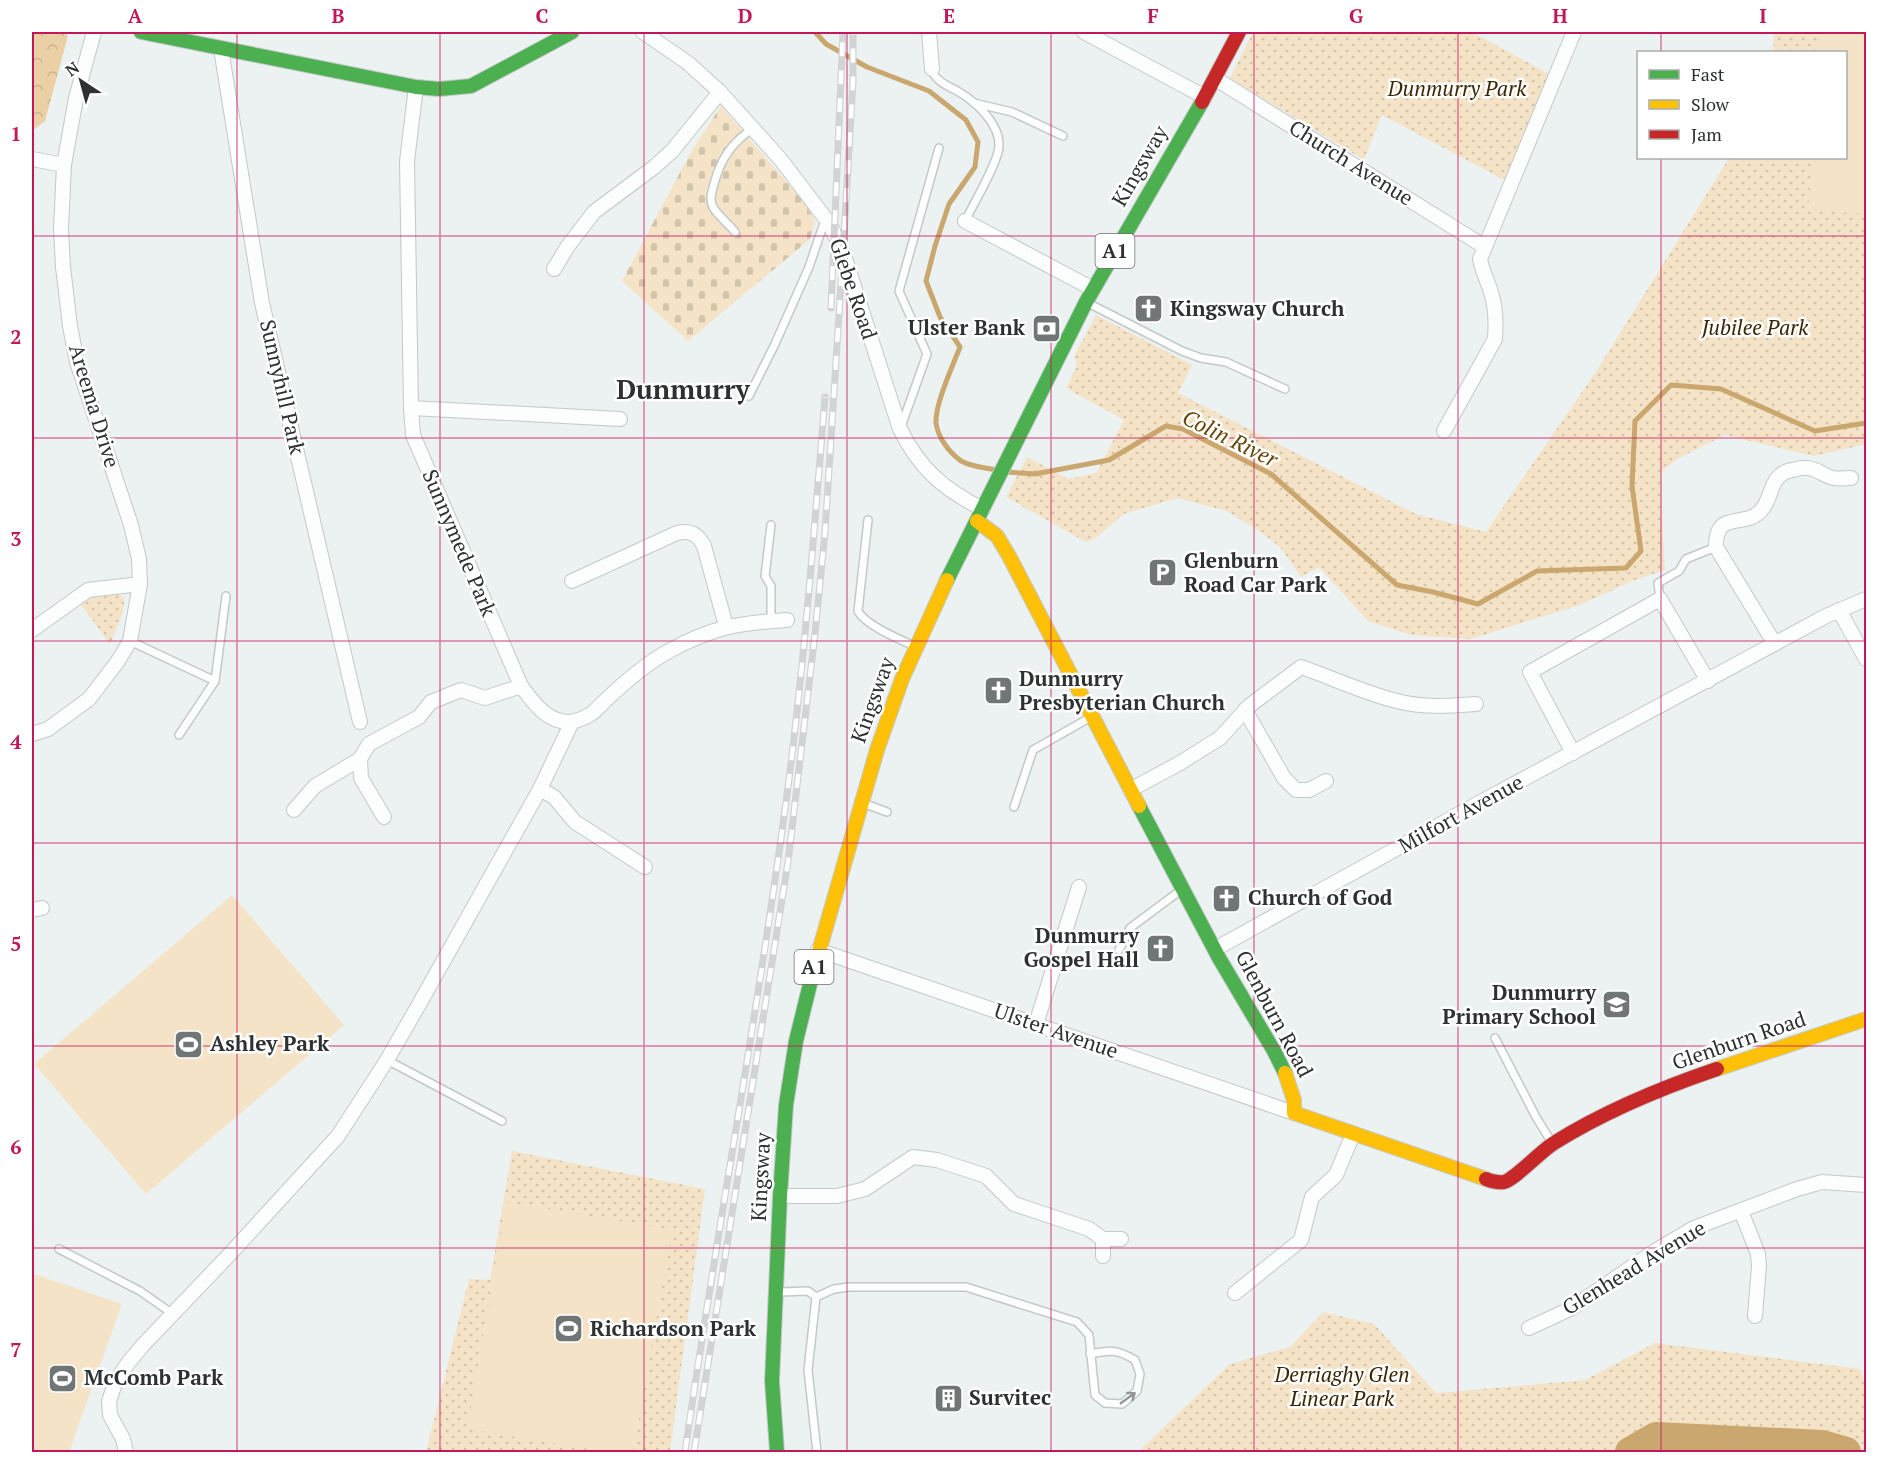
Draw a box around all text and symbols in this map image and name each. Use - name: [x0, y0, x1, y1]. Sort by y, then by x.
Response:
- text: A: [128, 2, 143, 29]
- text: B: [332, 2, 345, 29]
- text: C: [535, 2, 549, 29]
- text: D: [738, 2, 752, 29]
- text: E: [943, 2, 955, 29]
- text: F: [1147, 2, 1159, 29]
- text: G: [1349, 2, 1363, 29]
- text: H: [1552, 2, 1568, 29]
- text: I: [1759, 2, 1767, 29]
- north arrow: [51, 51, 111, 111]
- legend: [1637, 51, 1847, 159]
- text: N: [61, 56, 84, 81]
- text: Fast: [1691, 62, 1725, 86]
- park label: Dunmurry Park: [1387, 74, 1527, 102]
- text: Slow: [1691, 92, 1730, 116]
- street label: Church Avenue: [1284, 113, 1419, 212]
- text: 1: [10, 120, 22, 147]
- street label: Kingsway: [1105, 120, 1174, 211]
- text: Jam: [1691, 122, 1722, 146]
- street label: Glebe Road: [824, 234, 884, 343]
- road number: A1: [1096, 234, 1134, 268]
- church icon: Kingsway Church: [1133, 293, 1165, 325]
- place label: Kingsway Church: [1170, 294, 1345, 322]
- bank icon: Ulster Bank: [1030, 312, 1062, 344]
- place label: Ulster Bank: [908, 313, 1026, 341]
- park label: Jubilee Park: [1701, 313, 1809, 341]
- street label: Sunnyhill Park: [254, 317, 312, 457]
- text: 2: [10, 323, 22, 350]
- street label: Areema Drive: [63, 341, 127, 471]
- district label: Dunmurry: [616, 371, 751, 407]
- water label: Colin River: [1178, 402, 1284, 474]
- street label: Sunnymede Park: [416, 465, 504, 620]
- text: 3: [10, 525, 22, 552]
- place label: Glenburn Road Car Park: [1184, 546, 1328, 598]
- parking icon: Glenburn Road Car Park: [1147, 557, 1179, 589]
- street label: Kingsway: [844, 653, 901, 746]
- place label: Dunmurry Presbyterian Church: [1019, 664, 1225, 716]
- church icon: Dunmurry Presbyterian Church: [982, 675, 1014, 707]
- text: 4: [10, 728, 22, 755]
- street label: Milfort Avenue: [1393, 767, 1528, 859]
- church icon: Church of God: [1211, 882, 1243, 914]
- place label: Church of God: [1248, 883, 1393, 911]
- place label: Dunmurry Gospel Hall: [1024, 921, 1140, 973]
- text: 5: [10, 930, 22, 957]
- church icon: Dunmurry Gospel Hall: [1144, 932, 1176, 964]
- street label: Glenburn Road: [1230, 945, 1320, 1082]
- road number: A1: [794, 950, 834, 984]
- place label: Dunmurry Primary School: [1442, 978, 1597, 1030]
- school or university icon: Dunmurry Primary School: [1601, 989, 1633, 1021]
- street label: Ulster Avenue: [991, 996, 1122, 1064]
- street label: Glenburn Road: [1668, 1004, 1810, 1076]
- sports icon: Ashley Park: [173, 1028, 205, 1060]
- place label: Ashley Park: [210, 1029, 330, 1057]
- street label: Kingsway: [744, 1131, 776, 1222]
- text: 6: [10, 1133, 22, 1160]
- street label: Glenhead Avenue: [1557, 1213, 1710, 1321]
- sports icon: Richardson Park: [553, 1313, 585, 1345]
- place label: Richardson Park: [590, 1314, 757, 1342]
- text: 7: [10, 1336, 22, 1363]
- park label: Derriaghy Glen Linear Park: [1273, 1360, 1410, 1412]
- sports icon: McComb Park: [47, 1362, 79, 1394]
- place label: McComb Park: [84, 1363, 224, 1391]
- building icon: Survitec: [932, 1382, 964, 1414]
- place label: Survitec: [969, 1383, 1051, 1411]
- one-way arrow: [1120, 1392, 1136, 1405]

